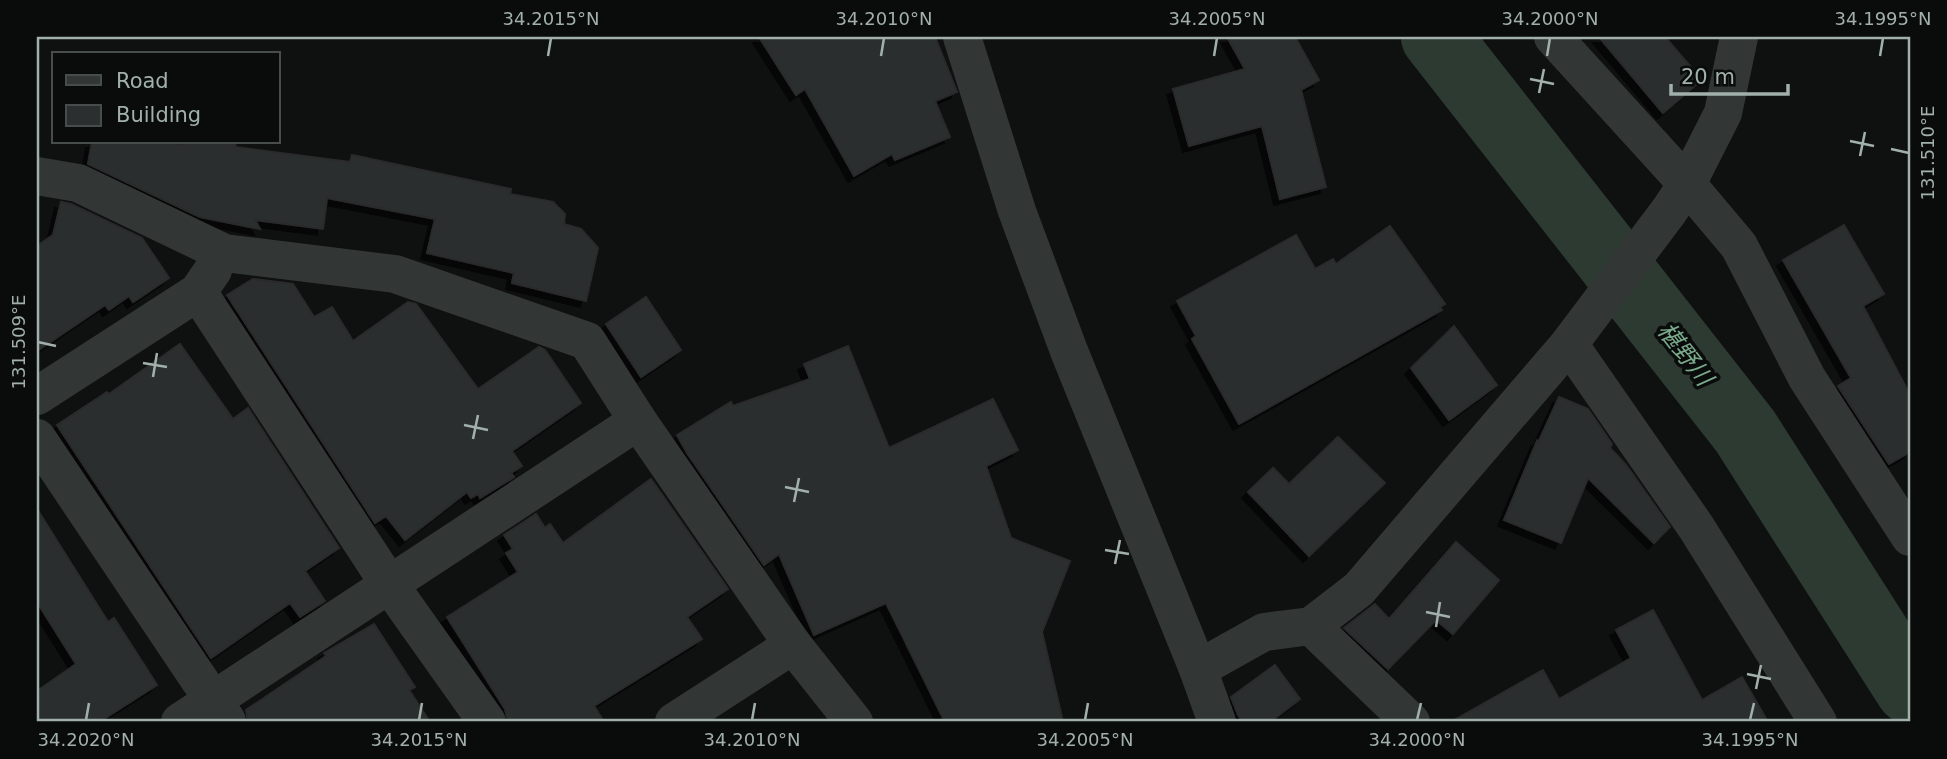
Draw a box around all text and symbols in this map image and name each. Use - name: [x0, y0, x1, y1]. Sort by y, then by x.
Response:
- text: 34.2015°N: [503, 8, 599, 29]
- text: 34.2010°N: [836, 8, 932, 29]
- text: 34.2005°N: [1169, 8, 1265, 29]
- text: 34.2000°N: [1502, 8, 1598, 29]
- text: 34.1995°N: [1835, 8, 1931, 29]
- legend: [52, 52, 280, 144]
- scale bar: [1671, 52, 1788, 96]
- text: 20 m: [1681, 65, 1735, 89]
- text: Road: [116, 69, 169, 93]
- text: Building: [116, 103, 201, 127]
- text: 131.510°E: [1917, 106, 1938, 200]
- text: 131.509°E: [8, 295, 29, 389]
- water label: 椹野川: [1652, 317, 1720, 393]
- text: 34.2020°N: [38, 729, 134, 750]
- text: 34.2015°N: [371, 729, 467, 750]
- text: 34.2010°N: [704, 729, 800, 750]
- text: 34.2005°N: [1037, 729, 1133, 750]
- text: 34.2000°N: [1369, 729, 1465, 750]
- text: 34.1995°N: [1702, 729, 1798, 750]

